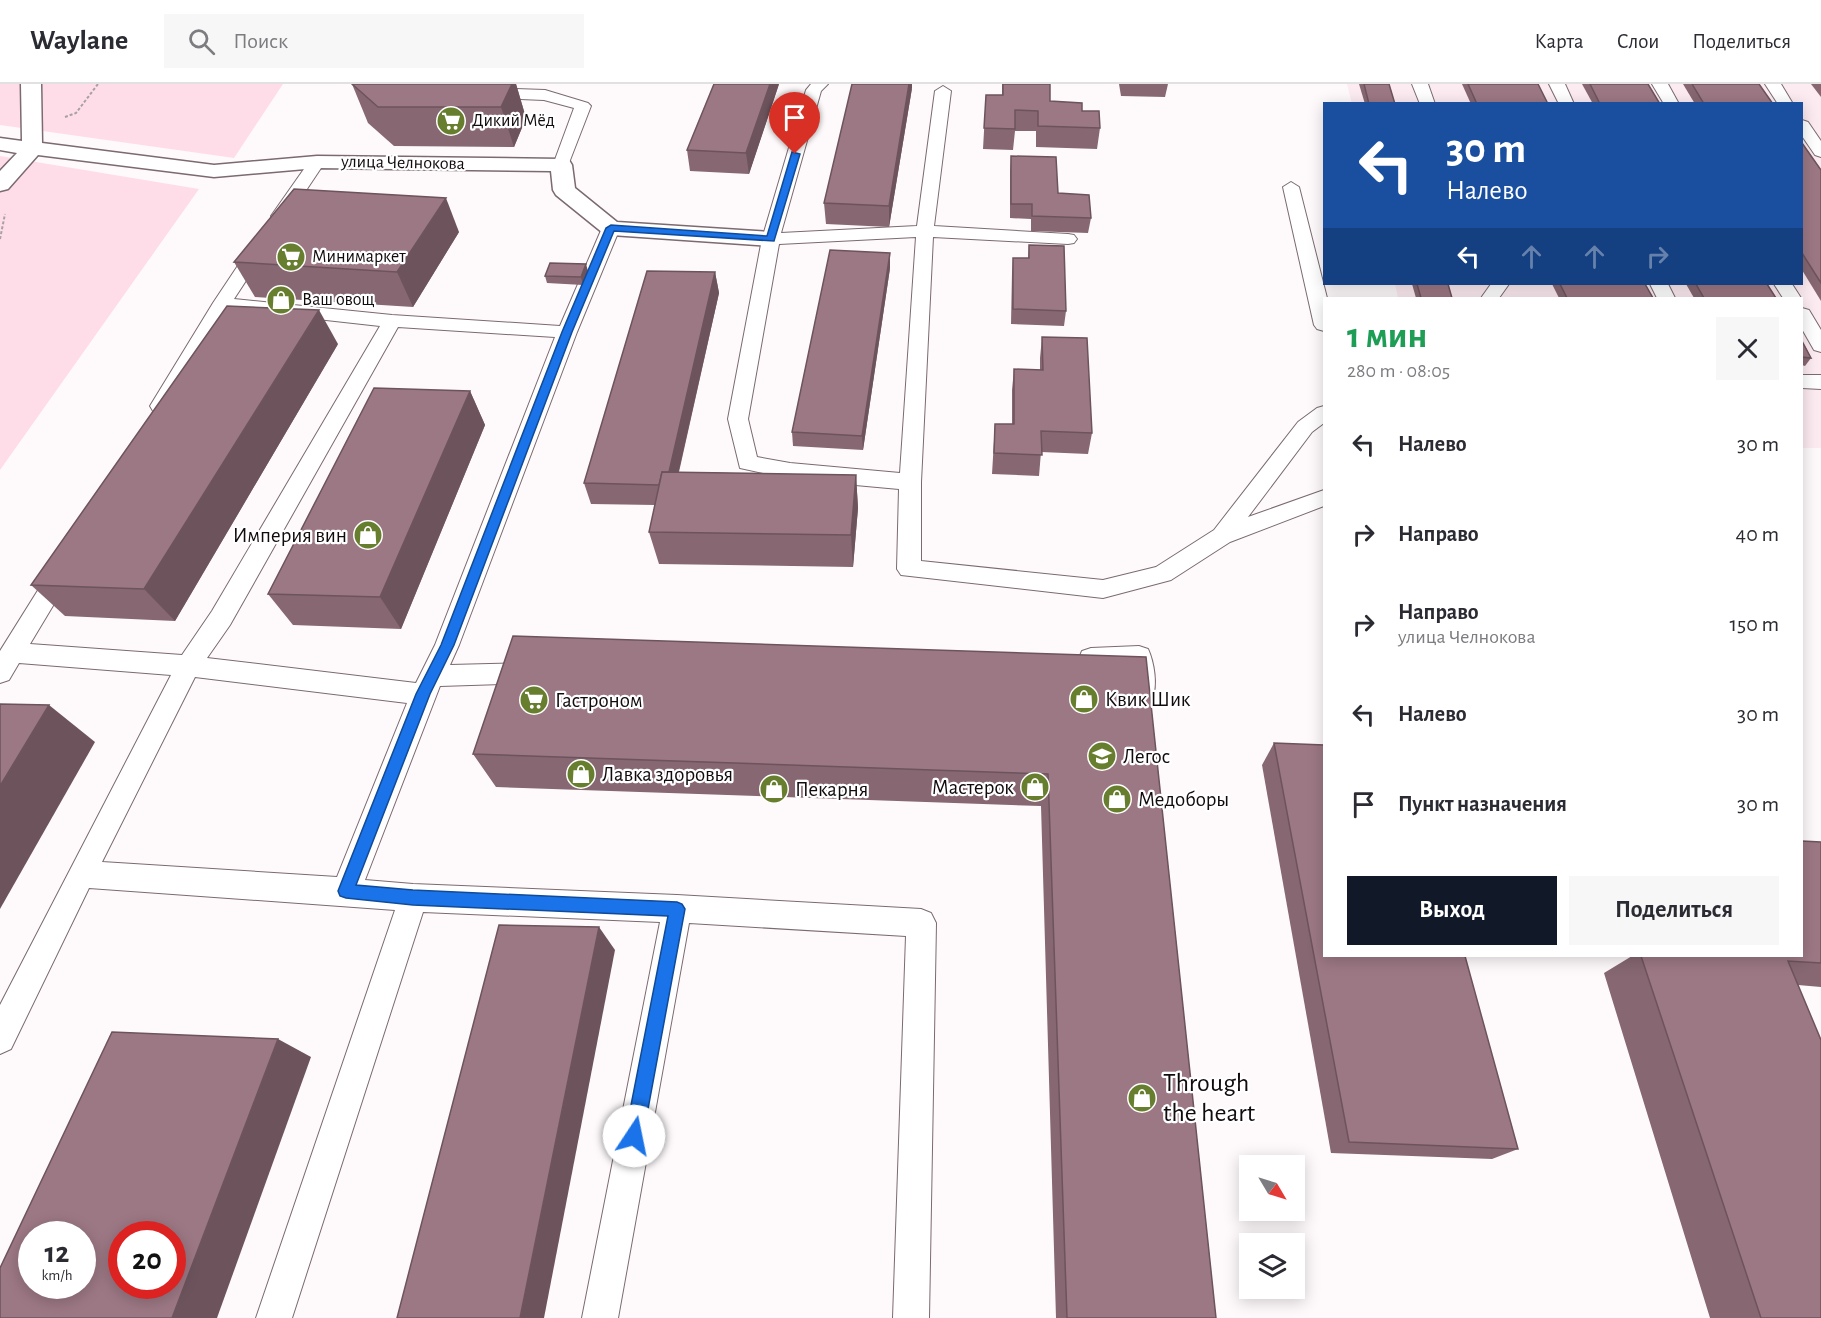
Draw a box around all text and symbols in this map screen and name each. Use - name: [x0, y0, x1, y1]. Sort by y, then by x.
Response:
- search box: [164, 14, 584, 68]
- icon: search: [185, 25, 218, 58]
- text: Waylane: [30, 27, 128, 55]
- text: Поиск: [233, 30, 288, 52]
- text: Карта: [1534, 31, 1584, 52]
- text: Слои: [1617, 31, 1659, 52]
- text: Поделиться: [1692, 31, 1791, 52]
- pin: [769, 92, 820, 154]
- icon: arrive: [778, 101, 811, 134]
- supermarket icon: Дикий Мёд: [435, 105, 467, 137]
- place label: Дикий Мёд: [472, 112, 555, 130]
- icon: left: [1347, 126, 1425, 204]
- text: 30 m: [1446, 128, 1526, 170]
- street label: улица Челнокова: [340, 153, 465, 173]
- text: Налево: [1446, 177, 1528, 204]
- icon: left: [1452, 240, 1485, 273]
- icon: ahead: [1515, 240, 1548, 273]
- icon: ahead: [1578, 240, 1611, 273]
- icon: right: [1641, 240, 1674, 273]
- supermarket icon: Минимаркет: [275, 241, 307, 273]
- place label: Минимаркет: [312, 248, 406, 266]
- shop icon: Ваш овощ: [265, 284, 297, 316]
- place label: Ваш овощ: [302, 291, 375, 309]
- button: close: [1716, 317, 1779, 380]
- text: 1 мин: [1347, 318, 1427, 354]
- text: 280 m · 08:05: [1347, 361, 1450, 381]
- icon: left: [1347, 428, 1380, 461]
- text: Налево: [1398, 433, 1467, 455]
- text: 30 m: [1737, 433, 1779, 455]
- icon: right: [1347, 518, 1380, 551]
- shop icon: Империя вин: [352, 519, 384, 551]
- text: Направо: [1398, 523, 1479, 545]
- text: 40 m: [1736, 523, 1779, 545]
- place label: Империя вин: [233, 525, 347, 546]
- text: Направо: [1398, 601, 1479, 623]
- icon: right: [1347, 608, 1380, 641]
- text: 150 m: [1729, 613, 1779, 635]
- text: улица Челнокова: [1398, 627, 1536, 647]
- shop icon: Квик Шик: [1068, 683, 1100, 715]
- supermarket icon: Гастроном: [518, 684, 550, 716]
- place label: Квик Шик: [1105, 689, 1191, 710]
- place label: Гастроном: [555, 690, 643, 711]
- icon: left: [1347, 698, 1380, 731]
- text: Налево: [1398, 703, 1467, 725]
- text: 30 m: [1737, 703, 1779, 725]
- school or university icon: Легос: [1086, 740, 1118, 772]
- place label: Легос: [1123, 746, 1170, 767]
- shop icon: Лавка здоровья: [565, 758, 597, 790]
- place label: Лавка здоровья: [602, 764, 733, 785]
- shop icon: Мастерок: [1019, 771, 1051, 803]
- shop icon: Пекарня: [758, 773, 790, 805]
- place label: Мастерок: [932, 777, 1014, 798]
- place label: Пекарня: [795, 779, 868, 800]
- shop icon: Медоборы: [1101, 783, 1133, 815]
- icon: arrive: [1347, 788, 1380, 821]
- place label: Медоборы: [1138, 789, 1229, 810]
- text: Пункт назначения: [1398, 793, 1567, 815]
- text: 30 m: [1737, 793, 1779, 815]
- button: Выход: [1347, 876, 1557, 945]
- button: Поделиться: [1569, 876, 1779, 945]
- place label: Through the heart: [1163, 1070, 1255, 1126]
- shop icon: Through the heart: [1126, 1082, 1158, 1114]
- position arrow: [602, 1104, 666, 1168]
- north arrow: [1239, 1155, 1305, 1221]
- map controls: [1239, 1155, 1305, 1299]
- speed limit sign: 20: [108, 1221, 186, 1299]
- button: layers: [1239, 1233, 1305, 1299]
- text: 12: [45, 1238, 69, 1268]
- text: km/h: [42, 1268, 72, 1283]

